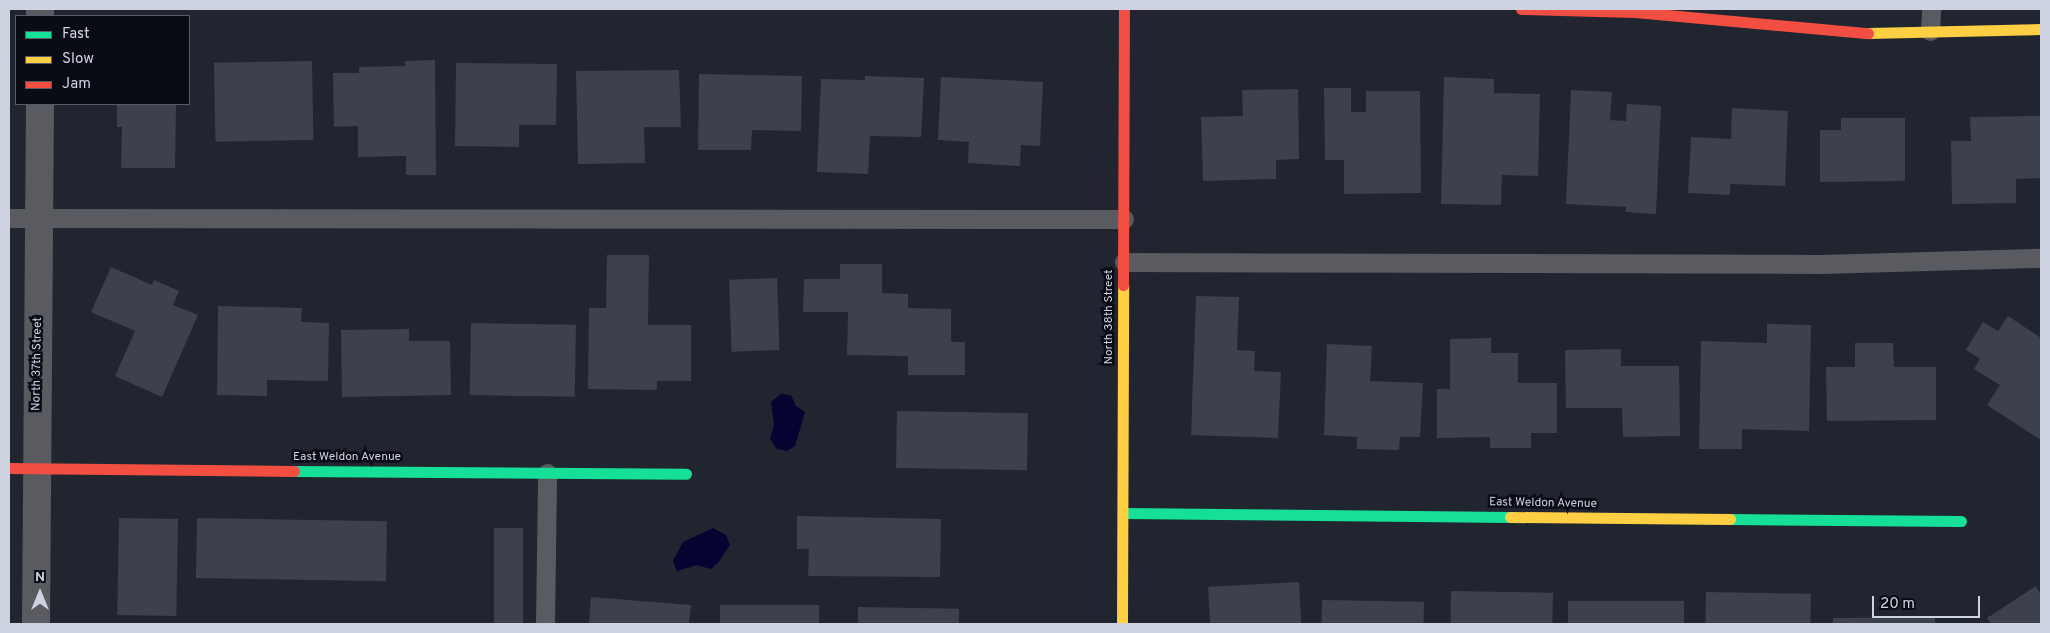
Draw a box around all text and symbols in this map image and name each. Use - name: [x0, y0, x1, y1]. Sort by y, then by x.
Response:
- legend: [15, 15, 190, 105]
- text: Fast: [62, 25, 90, 44]
- text: Slow: [62, 50, 94, 69]
- text: Jam: [62, 75, 91, 94]
- street label: North 38th Street: [1103, 269, 1117, 365]
- street label: North 37th Street: [30, 317, 46, 411]
- street label: East Weldon Avenue: [293, 451, 401, 465]
- street label: East Weldon Avenue: [1488, 496, 1598, 512]
- north arrow: [15, 568, 65, 618]
- text: N: [35, 569, 45, 586]
- scale bar: [1875, 586, 1982, 618]
- text: 20 m: [1880, 595, 1915, 614]

